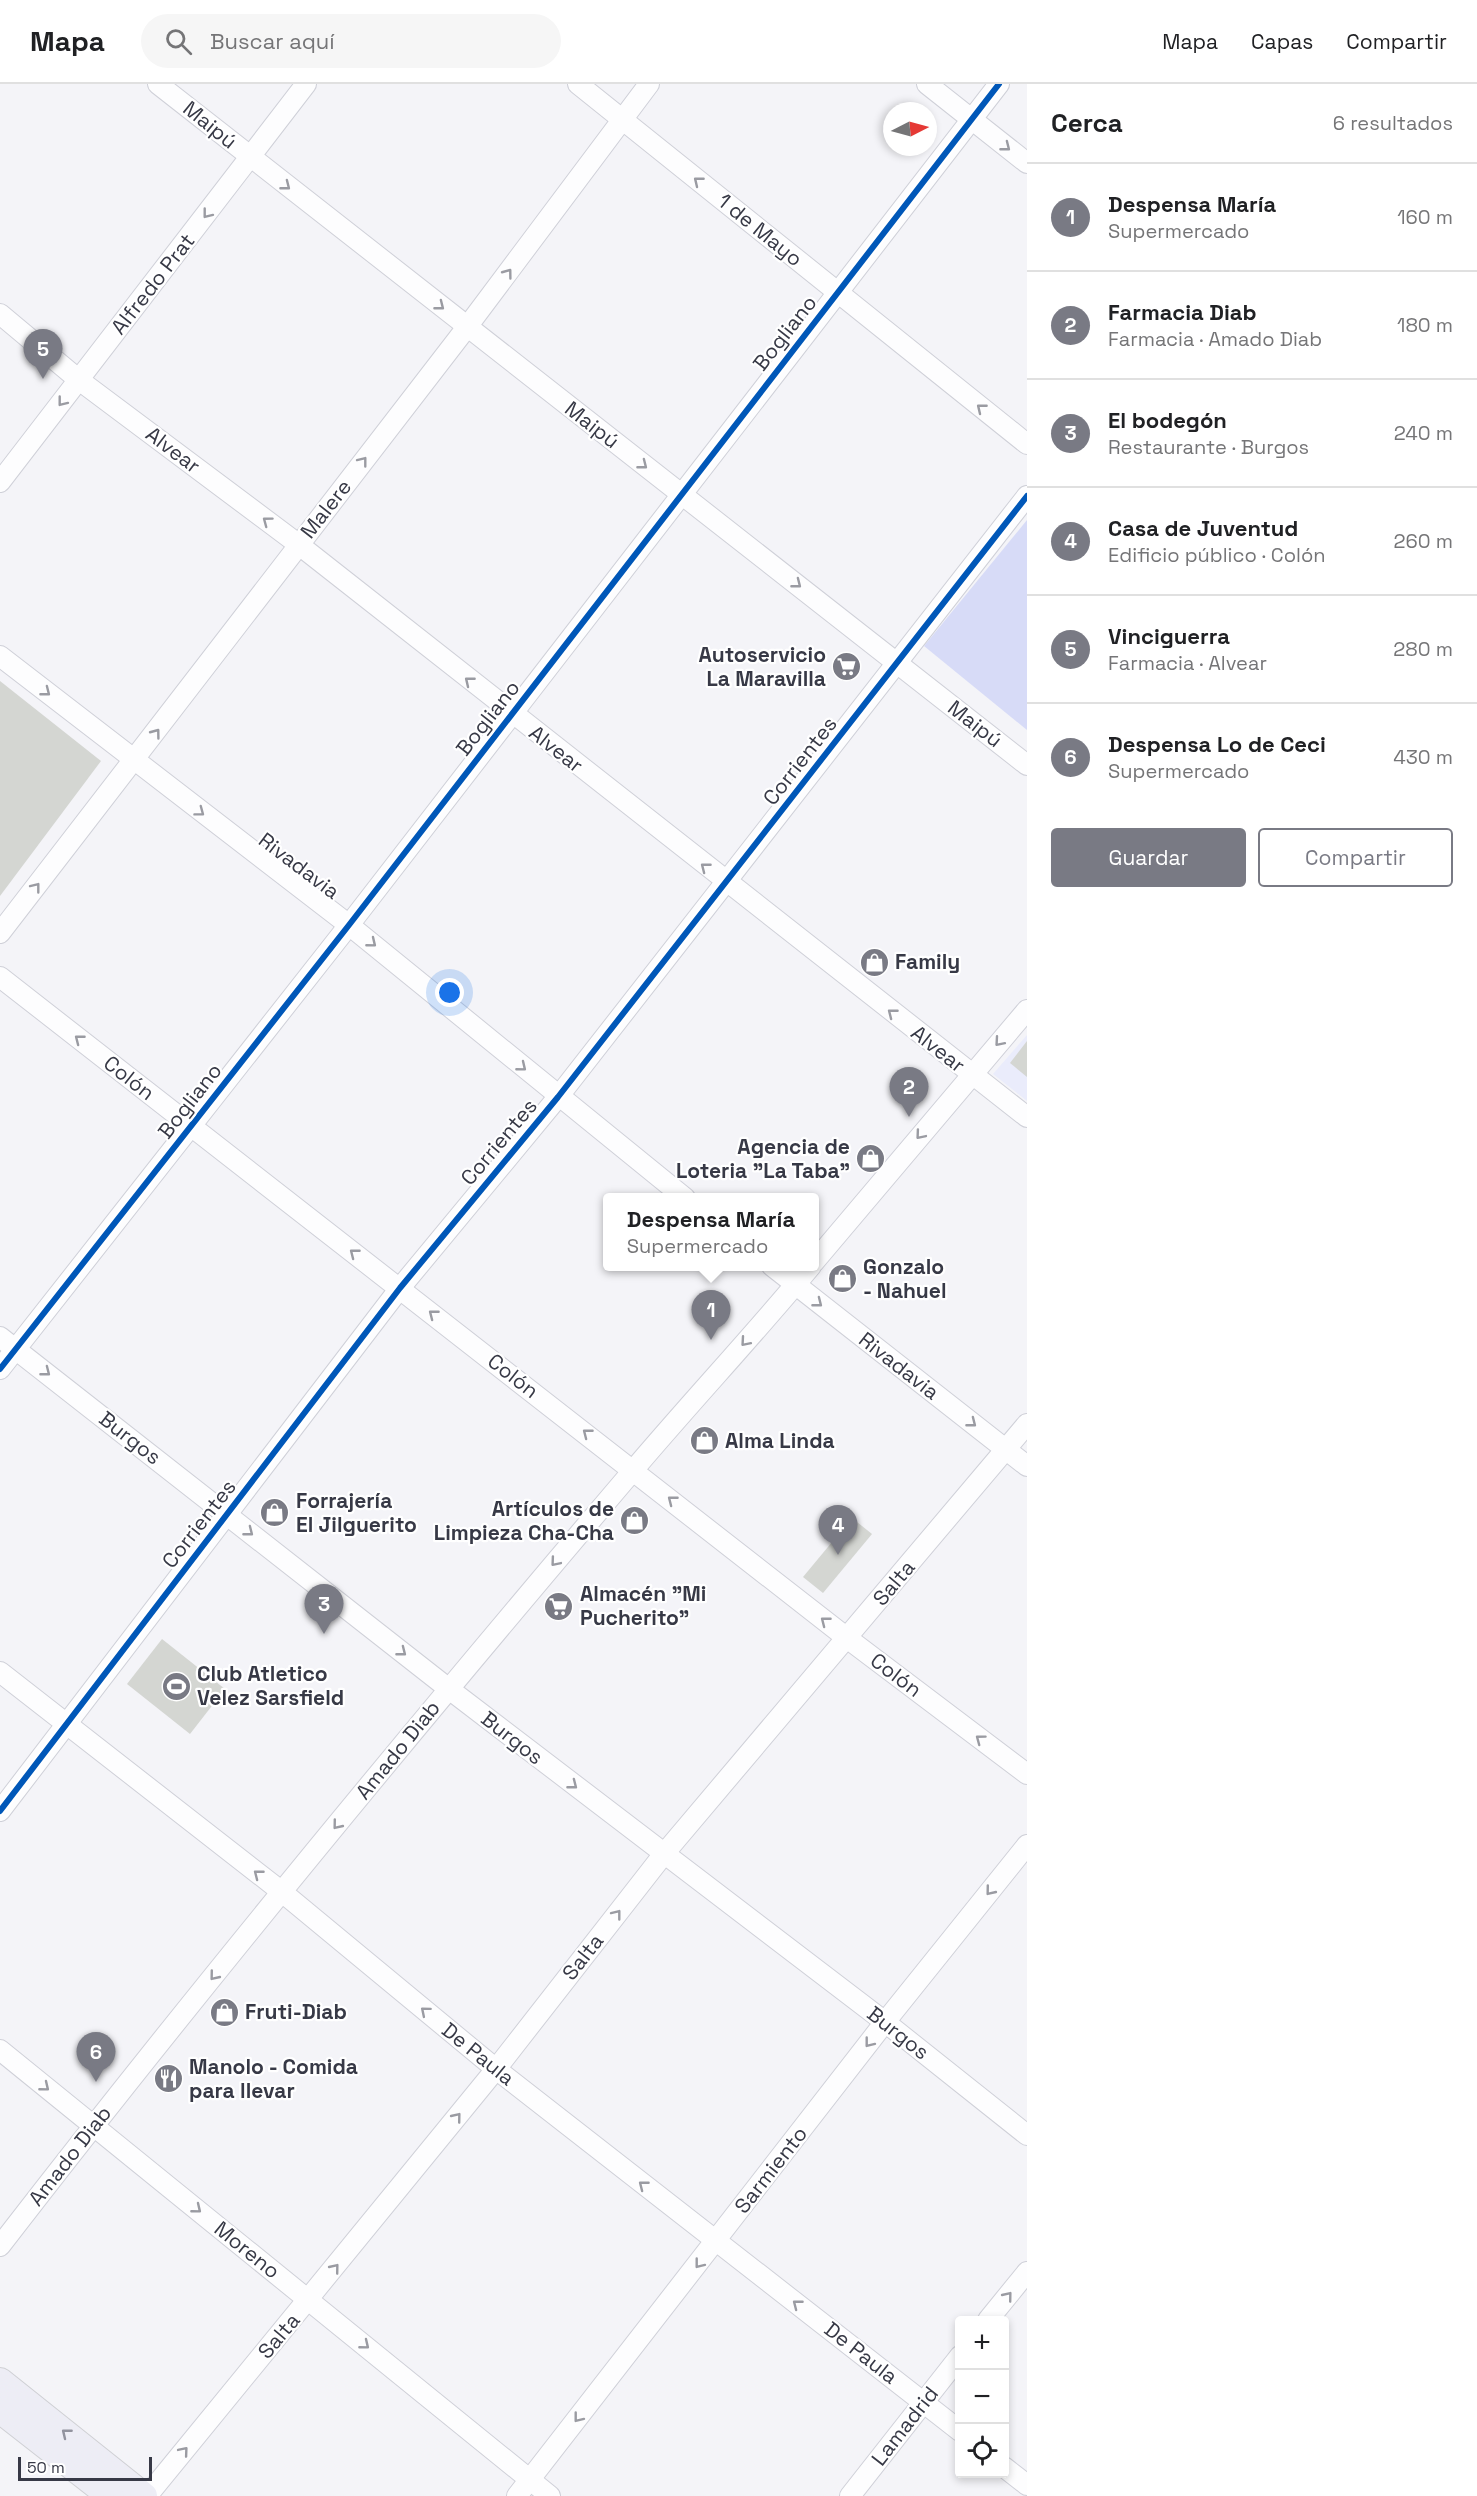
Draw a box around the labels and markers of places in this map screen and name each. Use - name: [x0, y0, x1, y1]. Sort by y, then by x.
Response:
- pin: 5: [24, 330, 63, 379]
- place label: Autoservicio La Maravilla: [698, 641, 826, 692]
- supermarket icon: Autoservicio La Maravilla: [831, 651, 863, 683]
- shop icon: Family: [858, 946, 890, 978]
- place label: Family: [895, 948, 960, 975]
- pin: 2: [890, 1068, 928, 1117]
- place label: Agencia de Loteria "La Taba": [676, 1133, 850, 1184]
- shop icon: Agencia de Loteria "La Taba": [855, 1143, 887, 1175]
- place label: Gonzalo - Nahuel: [863, 1253, 946, 1304]
- shop icon: Gonzalo - Nahuel: [826, 1263, 858, 1295]
- pin: 1: [692, 1290, 730, 1340]
- shop icon: Alma Linda: [688, 1425, 720, 1457]
- place label: Alma Linda: [725, 1427, 835, 1454]
- place label: Forrajería El Jilguerito: [296, 1487, 417, 1538]
- place label: Artículos de Limpieza Cha-Cha: [434, 1495, 614, 1546]
- shop icon: Forrajería El Jilguerito: [259, 1497, 291, 1529]
- shop icon: Artículos de Limpieza Cha-Cha: [619, 1505, 651, 1537]
- pin: 4: [818, 1506, 858, 1555]
- place label: Almacén "Mi Pucherito": [580, 1580, 706, 1631]
- pin: 3: [304, 1584, 344, 1634]
- supermarket icon: Almacén "Mi Pucherito": [543, 1590, 575, 1622]
- place label: Club Atletico Velez Sarsfield: [197, 1660, 344, 1711]
- sports icon: Club Atletico Velez Sarsfield: [160, 1670, 192, 1702]
- shop icon: Fruti-Diab: [208, 1996, 240, 2028]
- place label: Fruti-Diab: [245, 1998, 347, 2025]
- pin: 6: [76, 2032, 116, 2082]
- place label: Manolo - Comida para llevar: [189, 2053, 358, 2104]
- restaurant icon: Manolo - Comida para llevar: [152, 2063, 184, 2095]

